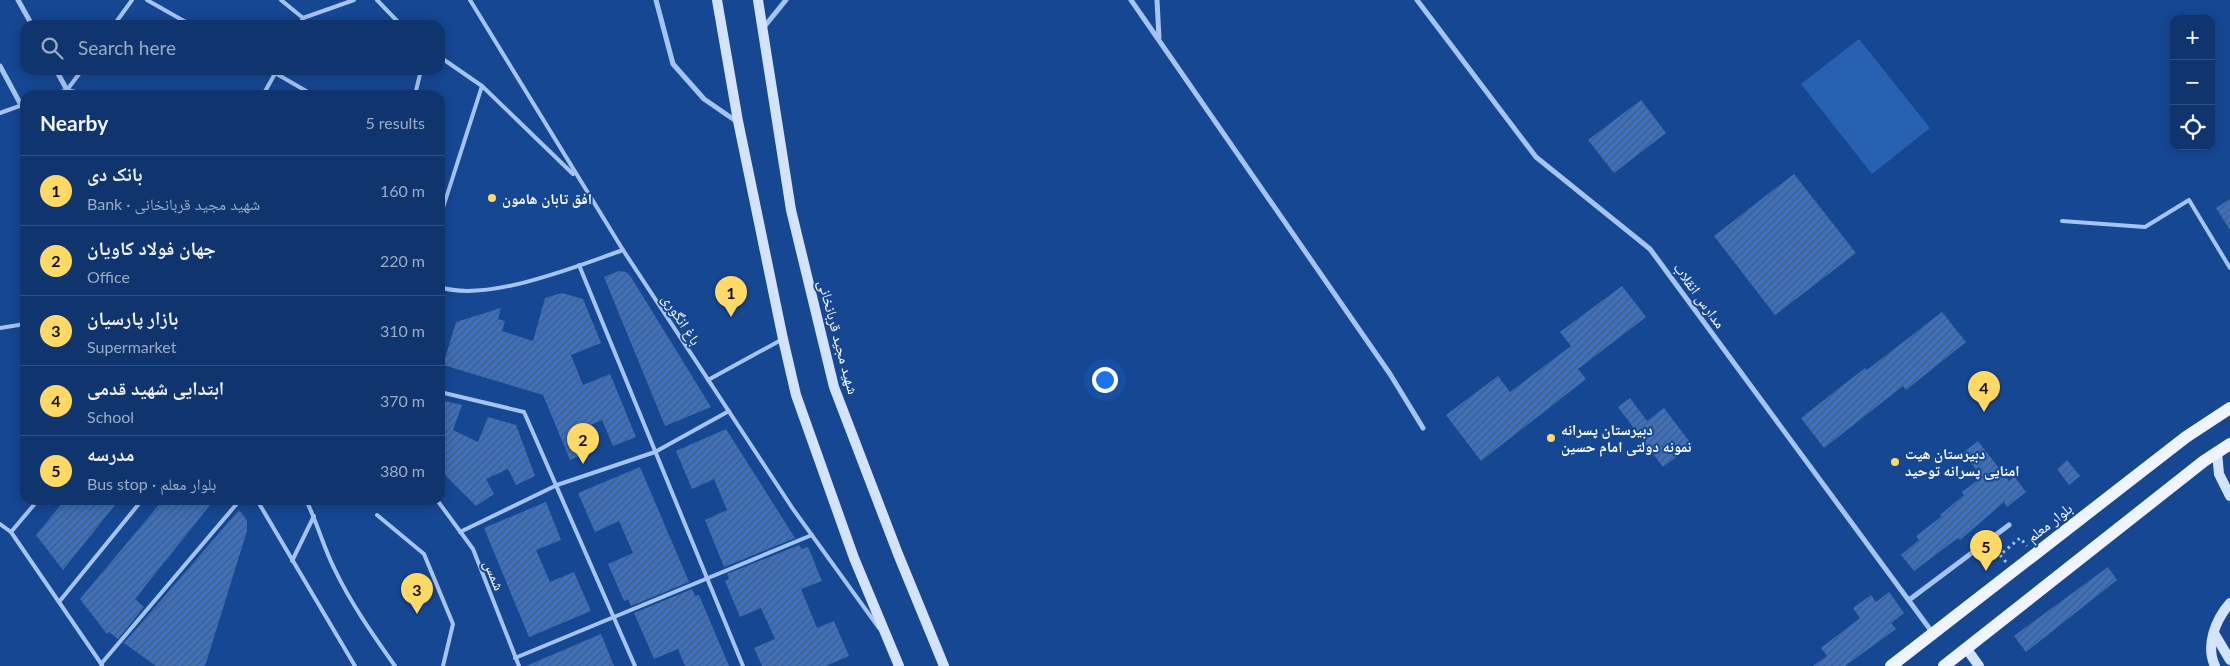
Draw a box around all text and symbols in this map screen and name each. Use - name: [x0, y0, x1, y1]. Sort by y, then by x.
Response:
- map controls: [2170, 15, 2215, 150]
- button: +: [2170, 15, 2215, 60]
- search box: [20, 20, 445, 75]
- icon: search: [38, 34, 66, 62]
- text: Search here: [78, 36, 176, 59]
- button: −: [2170, 60, 2215, 105]
- button: locate: [2170, 105, 2215, 150]
- text: Nearby: [40, 110, 108, 135]
- text: 5 results: [365, 113, 425, 132]
- text: بانک دی: [87, 162, 142, 185]
- text: 1: [51, 181, 61, 200]
- text: 160 m: [380, 181, 425, 200]
- place label: افق تابان هامون: [502, 189, 592, 208]
- marker: افق تابان هامون: [486, 192, 498, 204]
- text: Bank · شهید مجید قربانخانی: [87, 194, 260, 213]
- text: جهان فولاد کاویان: [87, 236, 216, 259]
- text: 2: [51, 251, 61, 270]
- text: 220 m: [380, 251, 425, 270]
- street label: مدارس انقلاب: [1669, 259, 1730, 333]
- text: Office: [87, 267, 130, 286]
- pin: 1: [715, 276, 747, 317]
- street label: شهید مجید قربانخانی: [813, 278, 863, 397]
- street label: باغ انگوری: [657, 290, 705, 349]
- text: بازار پارسیان: [87, 306, 178, 329]
- text: 3: [51, 321, 61, 340]
- text: 310 m: [380, 321, 425, 340]
- text: Supermarket: [87, 337, 176, 356]
- your location: [1092, 367, 1118, 393]
- pin: 4: [1968, 371, 2000, 412]
- text: ابتدایی شهید قدمی: [87, 376, 224, 399]
- text: 4: [51, 391, 61, 410]
- text: 370 m: [380, 391, 425, 410]
- text: School: [87, 407, 134, 426]
- place label: دبیرستان پسرانه نمونه دولتی امام حسین: [1561, 420, 1691, 457]
- pin: 2: [567, 423, 599, 464]
- marker: دبیرستان پسرانه نمونه دولتی امام حسین: [1545, 432, 1557, 444]
- text: مدرسه: [87, 442, 135, 465]
- place label: دبیرستان هیت امنایی پسرانه توحید: [1905, 444, 2020, 480]
- marker: دبیرستان هیت امنایی پسرانه توحید: [1889, 456, 1901, 468]
- text: 5: [51, 461, 61, 480]
- text: 380 m: [380, 461, 425, 480]
- text: Bus stop · بلوار معلم: [87, 474, 216, 493]
- street label: بلوار معلم: [2023, 499, 2077, 547]
- pin: 5: [1970, 530, 2002, 571]
- street label: شمس: [479, 557, 509, 594]
- pin: 3: [401, 573, 433, 614]

